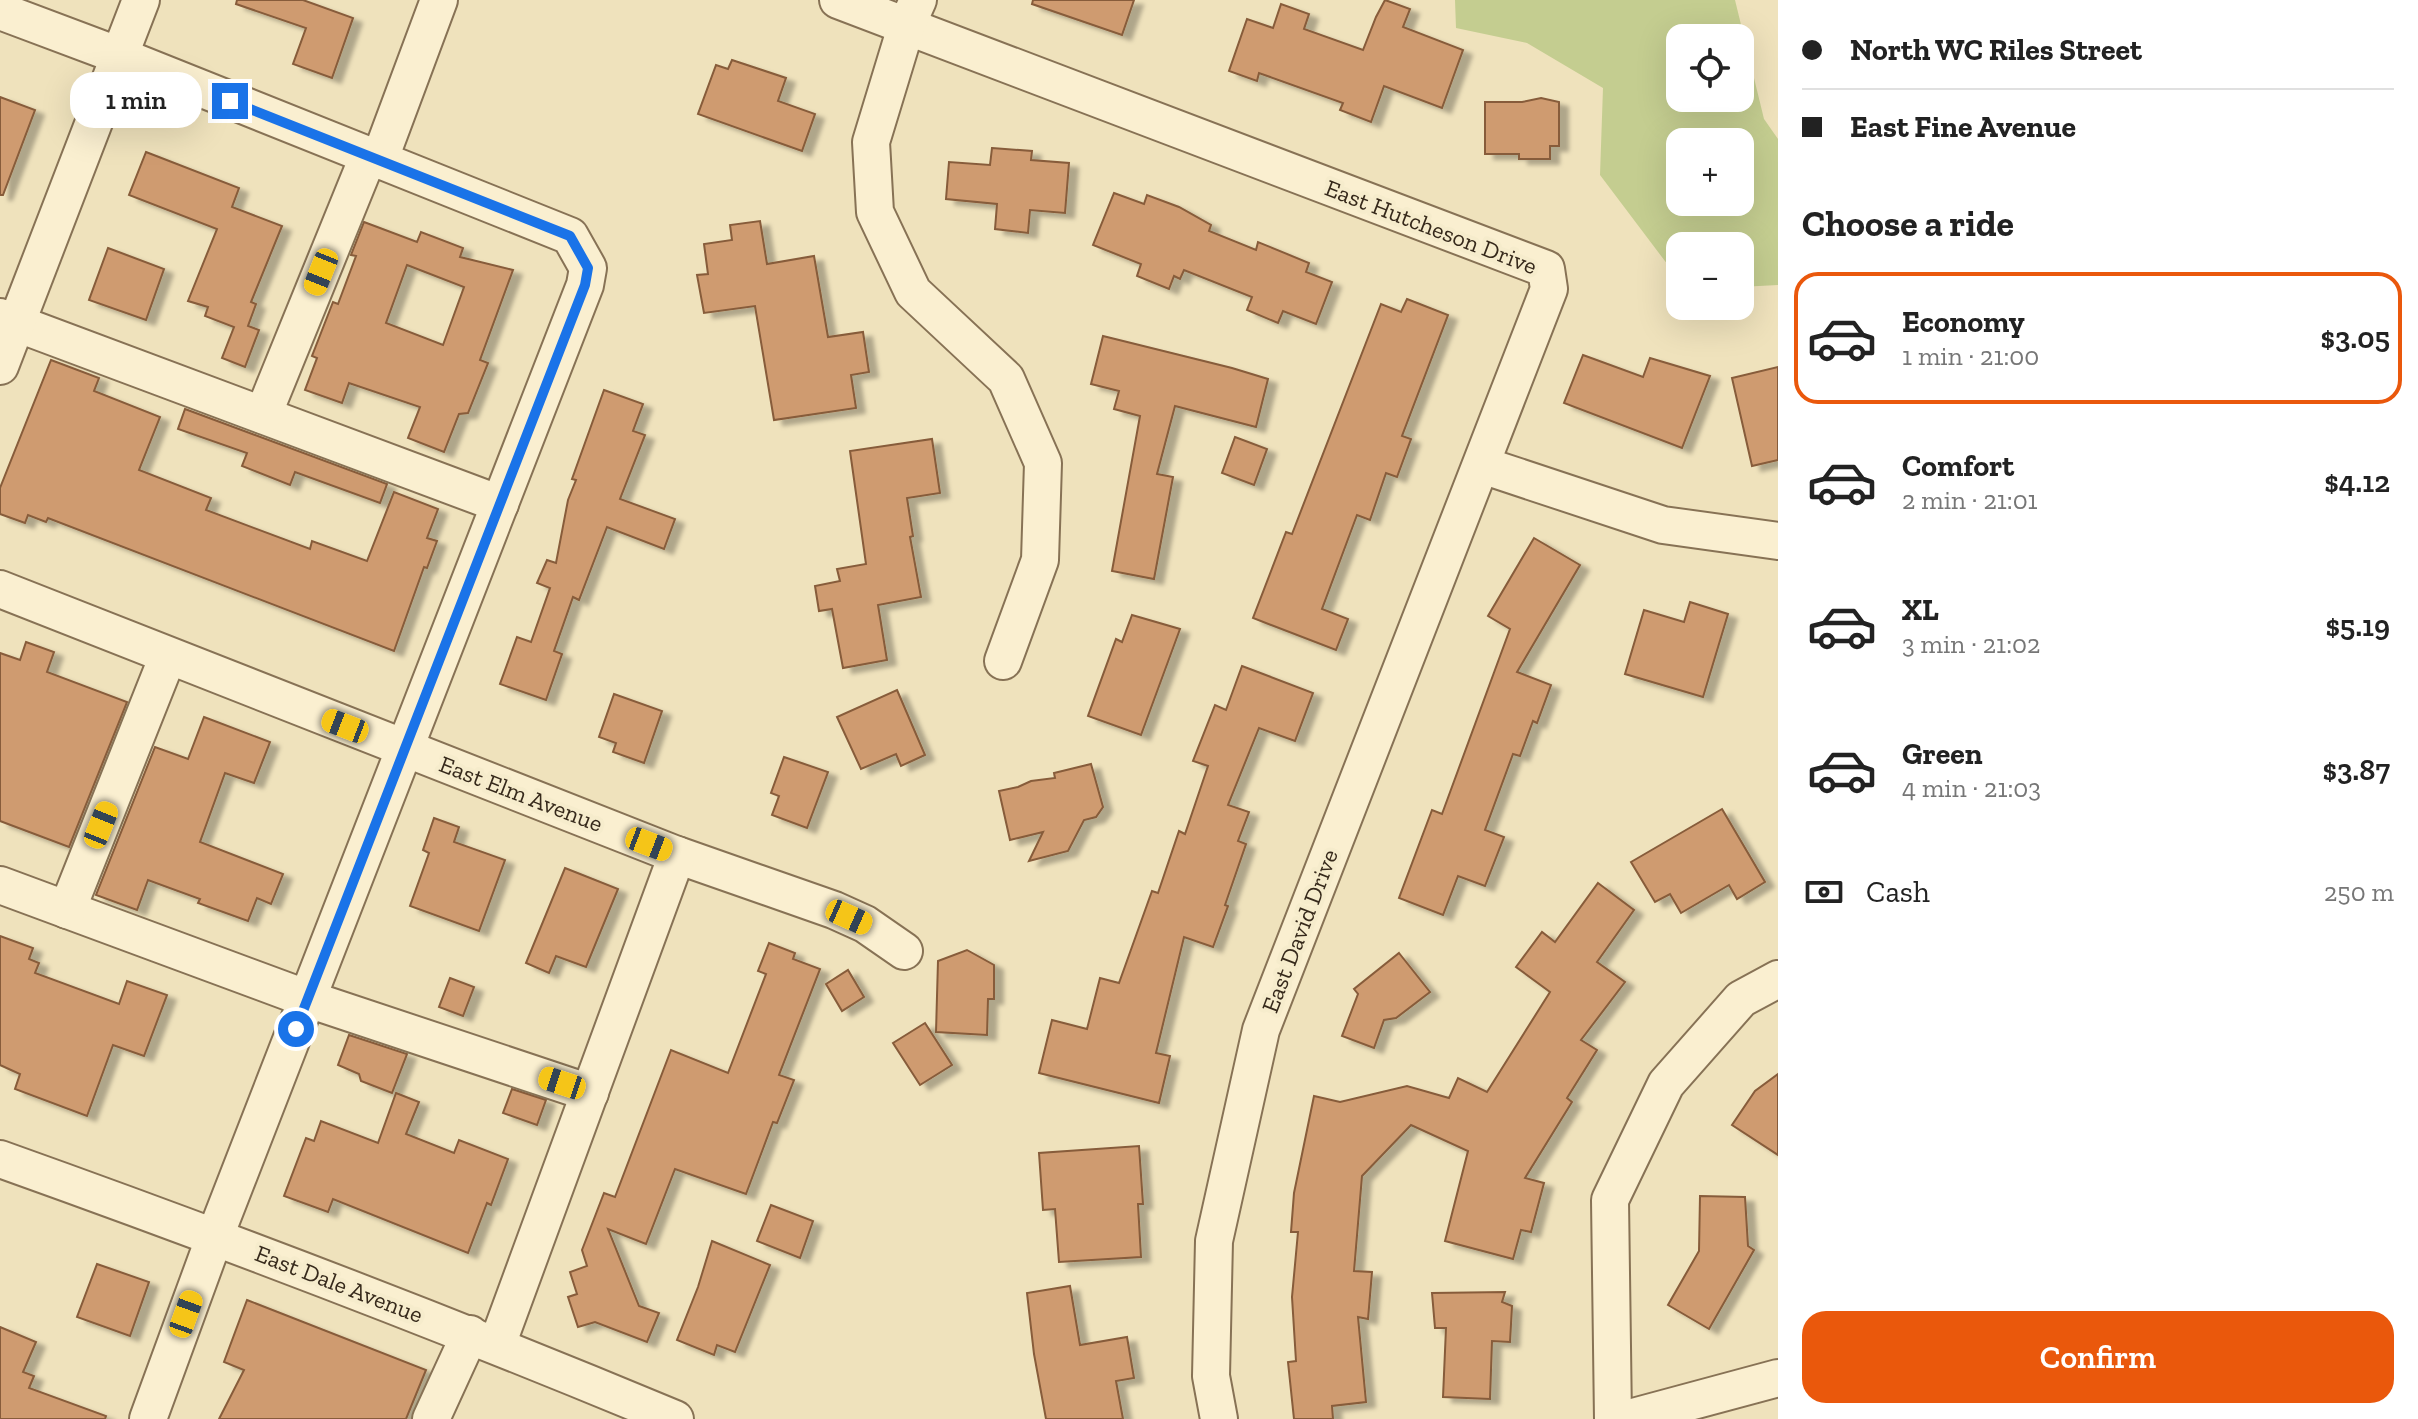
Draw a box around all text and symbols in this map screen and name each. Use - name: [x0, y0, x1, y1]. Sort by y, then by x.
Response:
- map controls: [1666, 24, 1754, 320]
- button: locate: [1666, 24, 1754, 112]
- text: North WC Riles Street: [1850, 32, 2142, 68]
- callout: 1 min: [70, 73, 202, 129]
- route end: [212, 83, 248, 119]
- text: 1 min: [105, 84, 167, 116]
- text: East Fine Avenue: [1850, 109, 2076, 145]
- button: +: [1666, 128, 1754, 216]
- street label: East Hutcheson Drive: [1321, 173, 1541, 280]
- text: Choose a ride: [1802, 202, 2014, 245]
- button: −: [1666, 232, 1754, 320]
- car: [301, 245, 341, 299]
- icon: car: [1806, 302, 1878, 374]
- text: Economy: [1902, 304, 2025, 340]
- text: $3.05: [2321, 320, 2390, 356]
- text: 1 min · 21:00: [1902, 340, 2039, 372]
- icon: car: [1806, 446, 1878, 518]
- text: Comfort: [1902, 448, 2014, 484]
- text: $4.12: [2324, 464, 2390, 500]
- text: 2 min · 21:01: [1902, 484, 2038, 516]
- icon: car: [1806, 590, 1878, 662]
- text: XL: [1902, 592, 1939, 628]
- text: $5.19: [2325, 608, 2390, 644]
- text: 3 min · 21:02: [1902, 628, 2040, 660]
- car: [318, 706, 372, 746]
- icon: car: [1806, 734, 1878, 806]
- text: Green: [1902, 736, 1982, 772]
- street label: East Elm Avenue: [435, 749, 607, 838]
- text: $3.87: [2323, 752, 2390, 788]
- text: 4 min · 21:03: [1902, 772, 2041, 804]
- car: [81, 798, 121, 852]
- car: [622, 824, 676, 864]
- street label: East David Drive: [1255, 845, 1344, 1017]
- icon: cash: [1802, 870, 1846, 914]
- text: Cash: [1866, 874, 1930, 910]
- text: 250 m: [2324, 876, 2394, 908]
- car: [822, 896, 876, 938]
- route start: [278, 1011, 314, 1047]
- car: [535, 1064, 589, 1102]
- street label: East Dale Avenue: [251, 1238, 427, 1329]
- car: [167, 1287, 205, 1341]
- button: Confirm: [1802, 1311, 2394, 1403]

